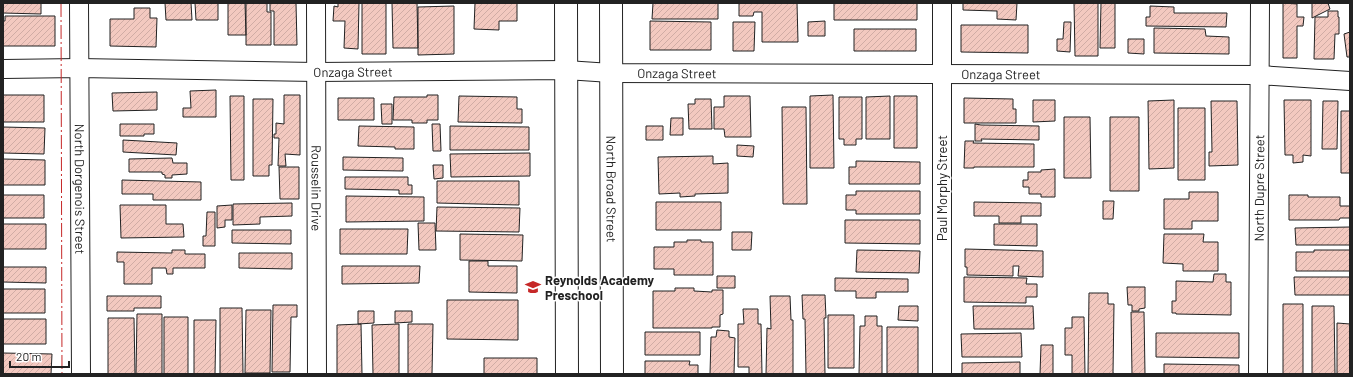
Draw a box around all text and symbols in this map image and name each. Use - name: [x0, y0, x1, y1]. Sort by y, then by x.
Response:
- street label: Onzaga Street: [313, 63, 393, 80]
- street label: Onzaga Street: [637, 65, 717, 81]
- street label: Onzaga Street: [961, 66, 1041, 82]
- street label: North Dorgenois Street: [72, 124, 88, 254]
- street label: North Dupre Street: [1251, 134, 1267, 242]
- street label: North Broad Street: [603, 135, 620, 243]
- street label: Paul Morphy Street: [934, 135, 950, 241]
- street label: Rousselin Drive: [308, 145, 325, 231]
- place label: Reynolds Academy Preschool: [545, 272, 655, 303]
- school or university icon: Reynolds Academy Preschool: [524, 278, 542, 296]
- scale bar: [10, 343, 69, 369]
- text: 20 m: [16, 349, 42, 363]

